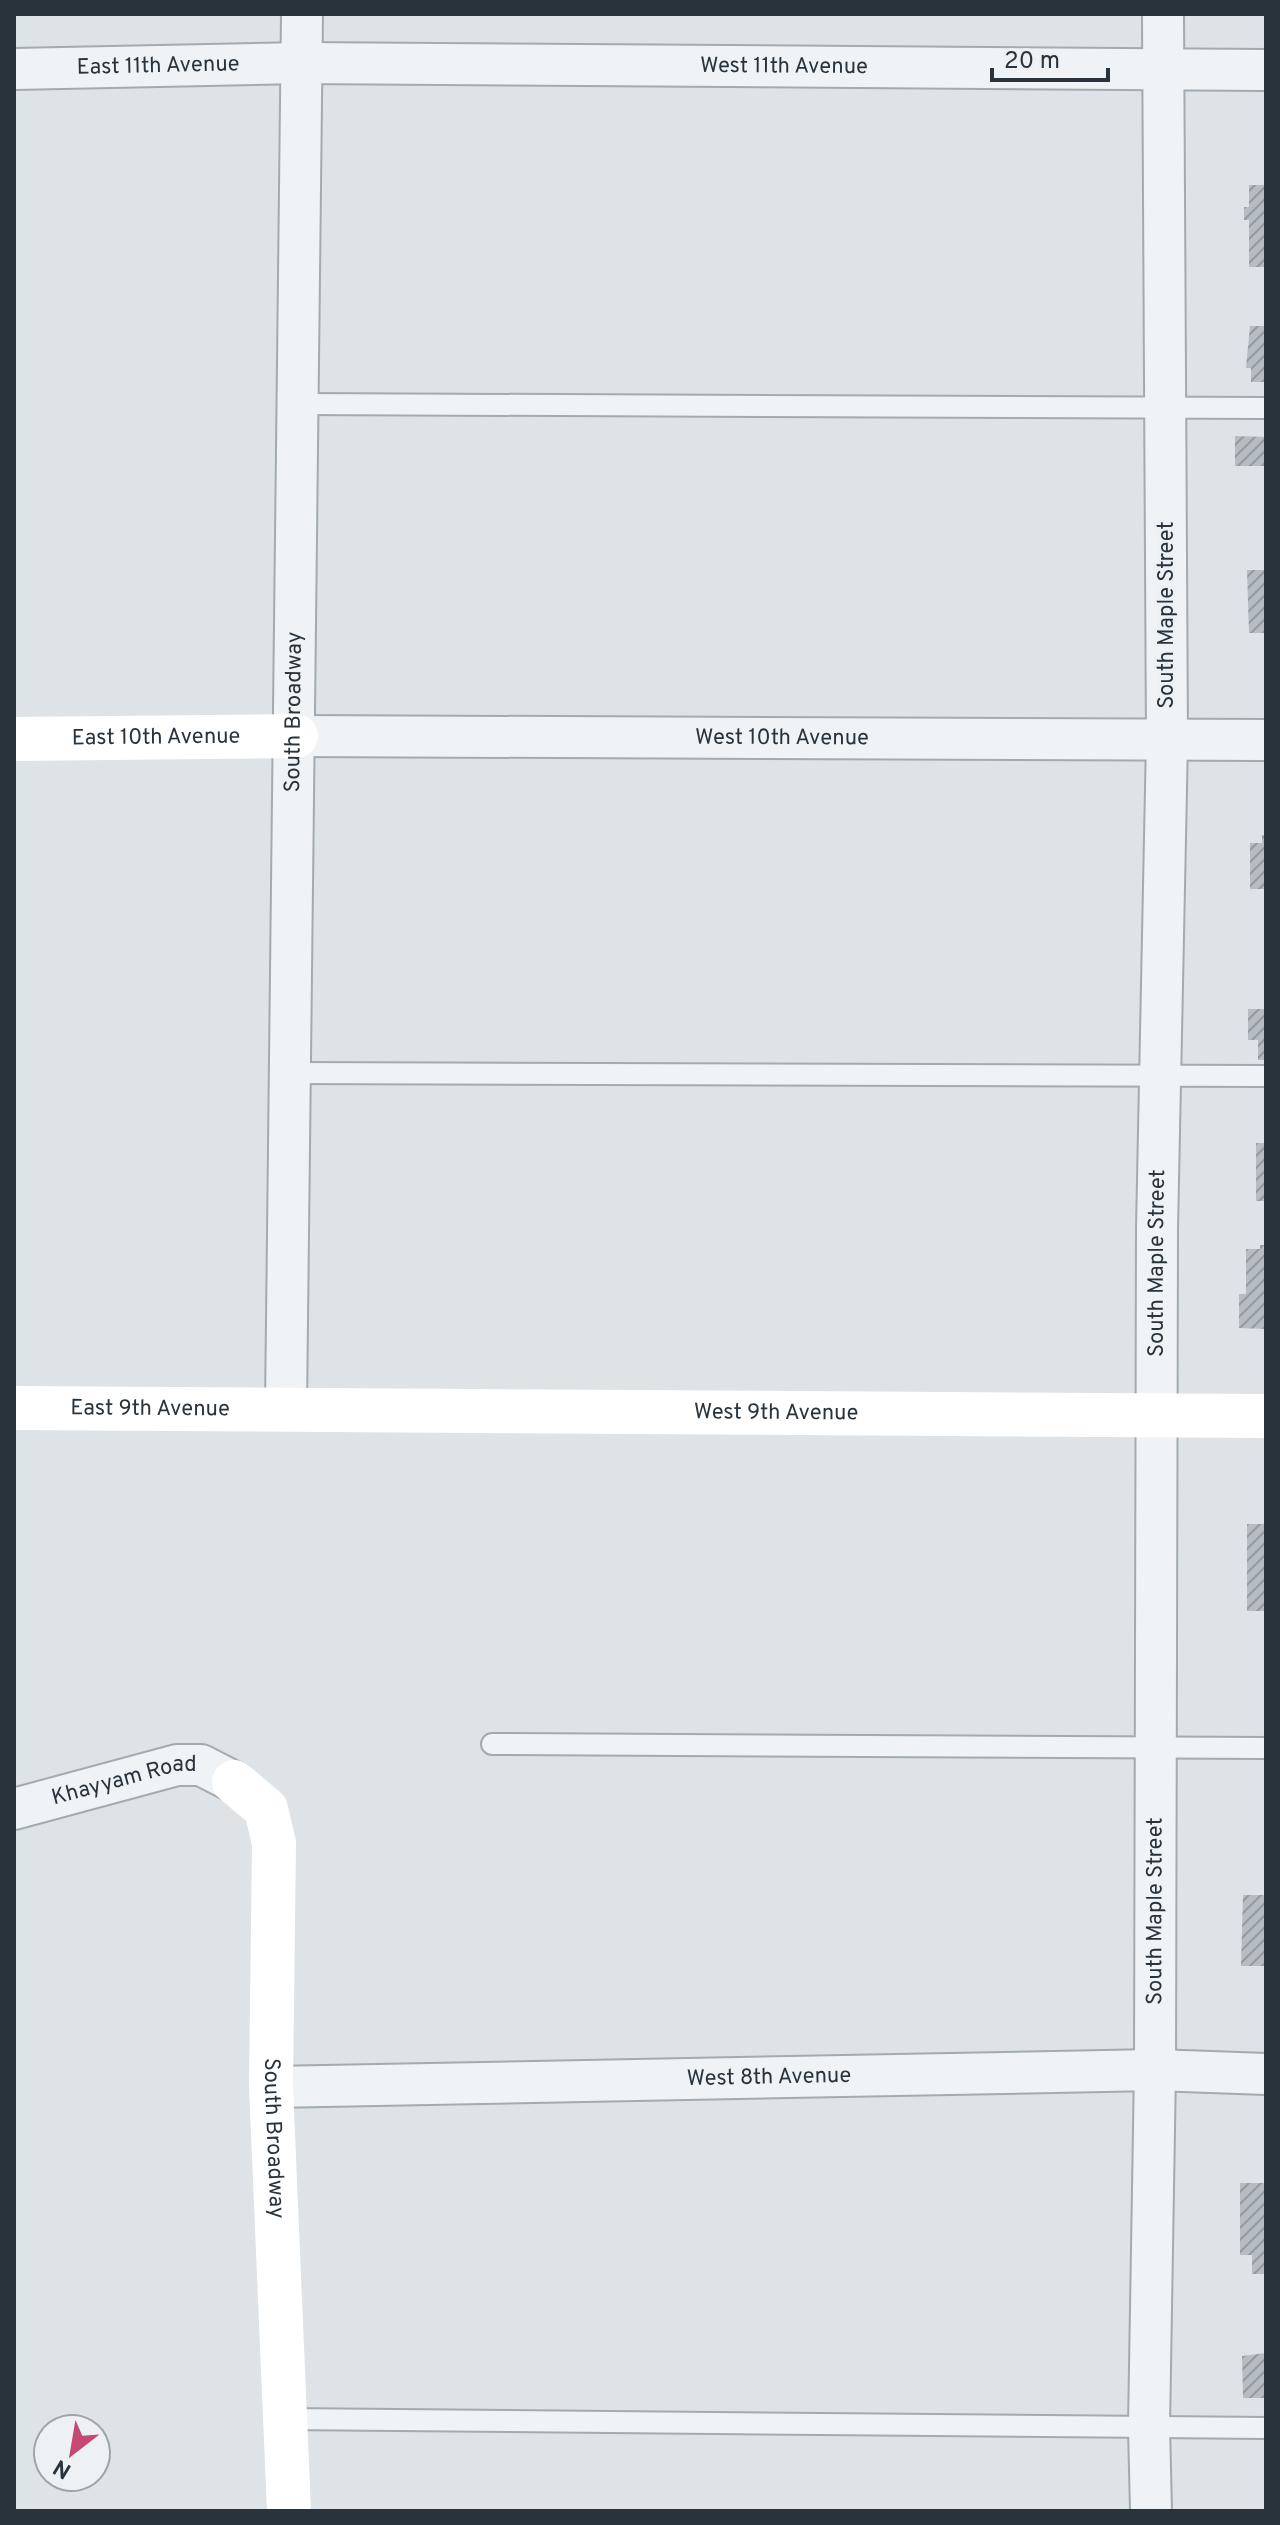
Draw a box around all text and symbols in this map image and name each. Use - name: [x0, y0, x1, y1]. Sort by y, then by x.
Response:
- scale bar: [992, 32, 1108, 82]
- text: 20 m: [1004, 47, 1060, 77]
- street label: East 11th Avenue: [76, 51, 240, 81]
- street label: West 11th Avenue: [700, 52, 868, 81]
- street label: South Maple Street: [1154, 521, 1181, 709]
- street label: South Broadway: [280, 631, 308, 793]
- street label: East 10th Avenue: [71, 723, 241, 752]
- street label: West 10th Avenue: [695, 724, 869, 752]
- street label: South Maple Street: [1143, 1169, 1172, 1357]
- street label: East 9th Avenue: [70, 1395, 230, 1423]
- street label: West 9th Avenue: [694, 1399, 858, 1427]
- street label: Khayyam Road: [49, 1752, 197, 1812]
- street label: South Maple Street: [1142, 1817, 1169, 2005]
- street label: South Broadway: [257, 2058, 290, 2219]
- street label: West 8th Avenue: [686, 2062, 851, 2093]
- north arrow: [32, 2413, 112, 2493]
- text: N: [49, 2452, 77, 2484]

